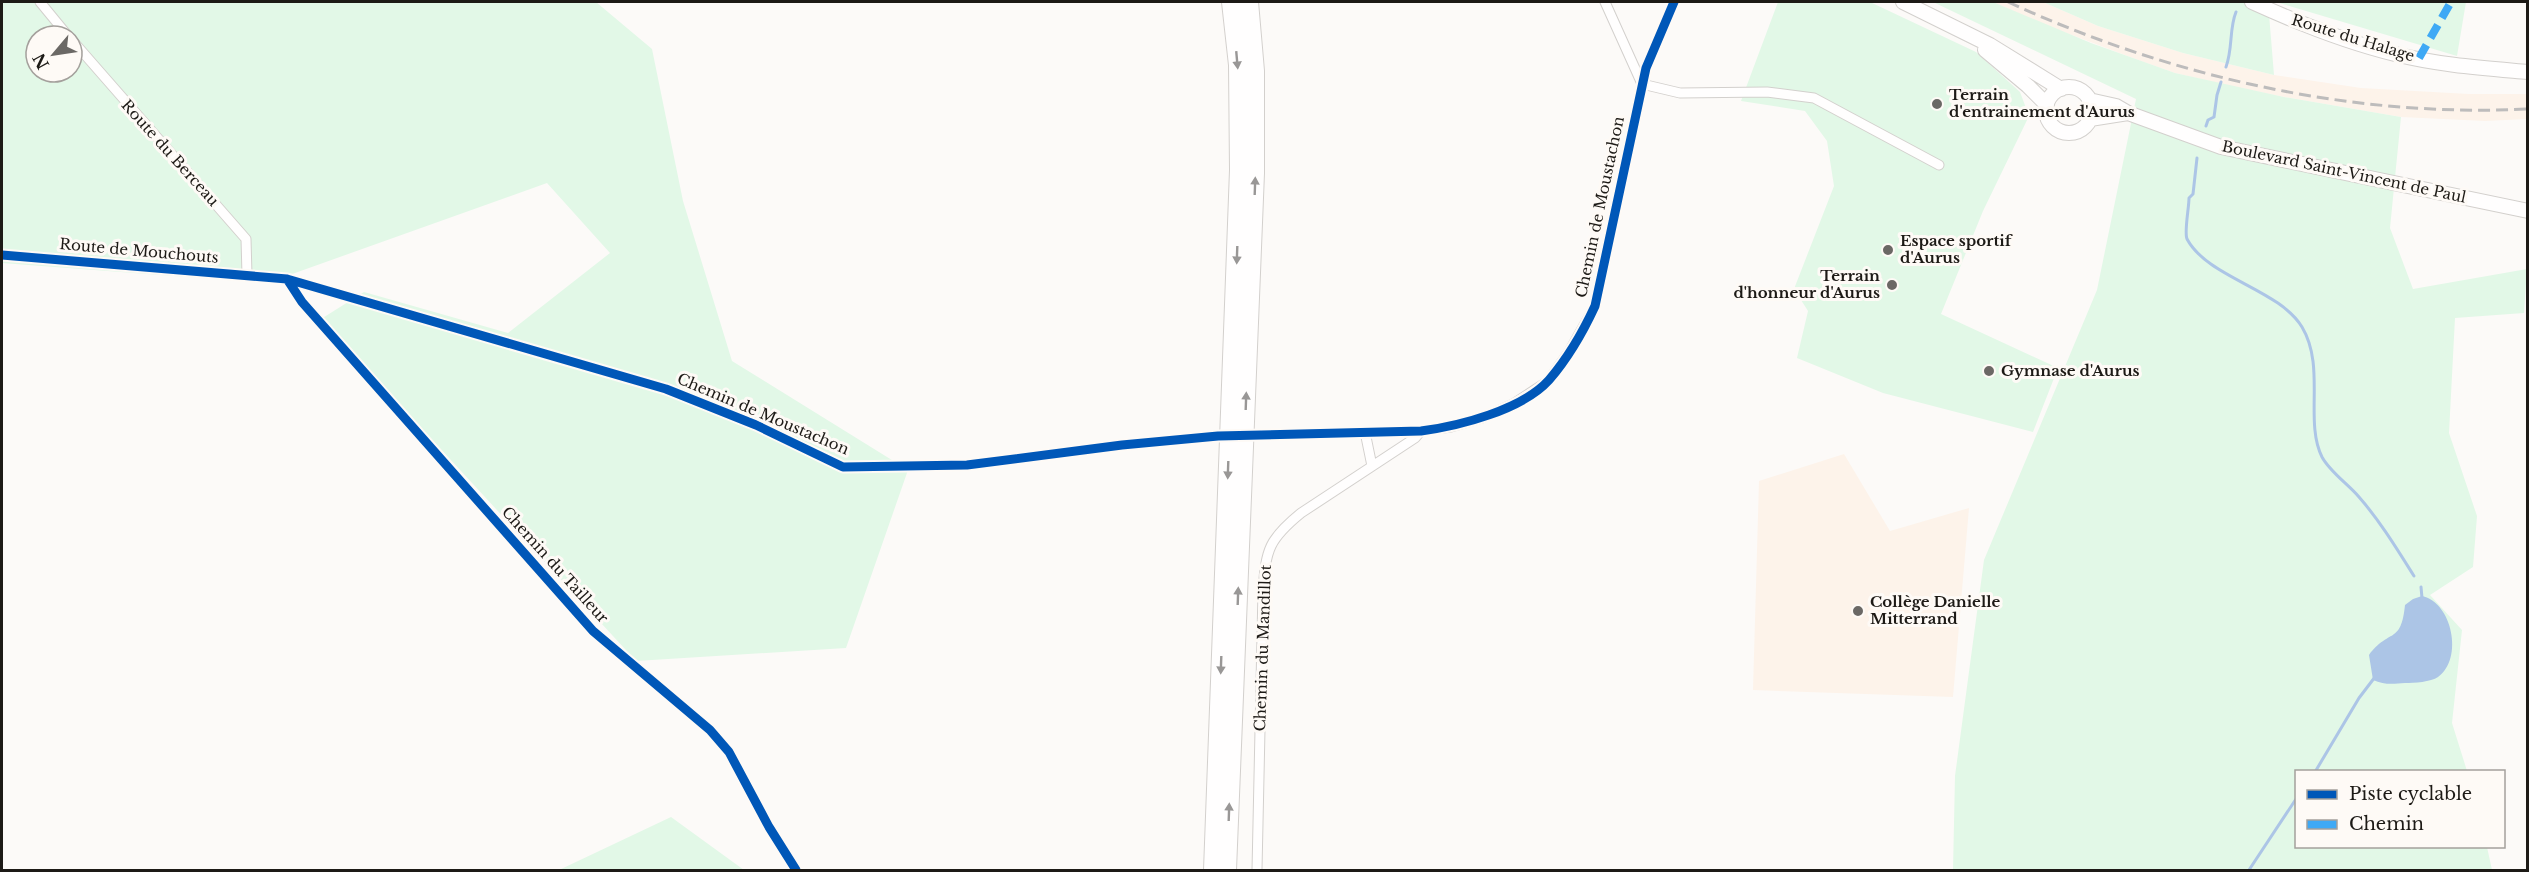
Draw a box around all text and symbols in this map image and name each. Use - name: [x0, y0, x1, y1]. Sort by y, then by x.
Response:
- street label: Route du Halage: [2289, 10, 2417, 65]
- north arrow: [24, 24, 84, 84]
- text: N: [28, 50, 53, 73]
- one-way arrow: [1232, 50, 1242, 69]
- place label: Terrain d'entrainement d'Aurus: [1949, 85, 2135, 121]
- street label: Route du Berceau: [118, 96, 223, 210]
- marker: Terrain d'entrainement d'Aurus: [1930, 97, 1944, 111]
- street label: Chemin de Moustachon: [1571, 114, 1628, 299]
- street label: Boulevard Saint-Vincent de Paul: [2220, 136, 2468, 207]
- one-way arrow: [1250, 176, 1260, 195]
- place label: Espace sportif d'Aurus: [1900, 231, 2014, 267]
- street label: Route de Mouchouts: [59, 234, 220, 267]
- marker: Espace sportif d'Aurus: [1881, 243, 1895, 257]
- one-way arrow: [1232, 245, 1241, 264]
- place label: Terrain d'honneur d'Aurus: [1733, 266, 1880, 302]
- marker: Terrain d'honneur d'Aurus: [1885, 278, 1899, 292]
- place label: Gymnase d'Aurus: [2001, 361, 2140, 380]
- marker: Gymnase d'Aurus: [1982, 364, 1996, 378]
- street label: Chemin de Moustachon: [674, 369, 852, 458]
- one-way arrow: [1242, 392, 1251, 411]
- one-way arrow: [1224, 461, 1233, 480]
- street label: Chemin du Tailleur: [498, 502, 613, 627]
- street label: Chemin du Mandillot: [1250, 564, 1275, 732]
- one-way arrow: [1233, 587, 1243, 606]
- place label: Collège Danielle Mitterrand: [1870, 592, 2001, 628]
- marker: Collège Danielle Mitterrand: [1851, 604, 1865, 618]
- one-way arrow: [1216, 656, 1225, 675]
- legend: [2295, 770, 2505, 848]
- text: Piste cyclable: [2349, 783, 2472, 805]
- one-way arrow: [1224, 803, 1234, 822]
- text: Chemin: [2349, 813, 2424, 835]

